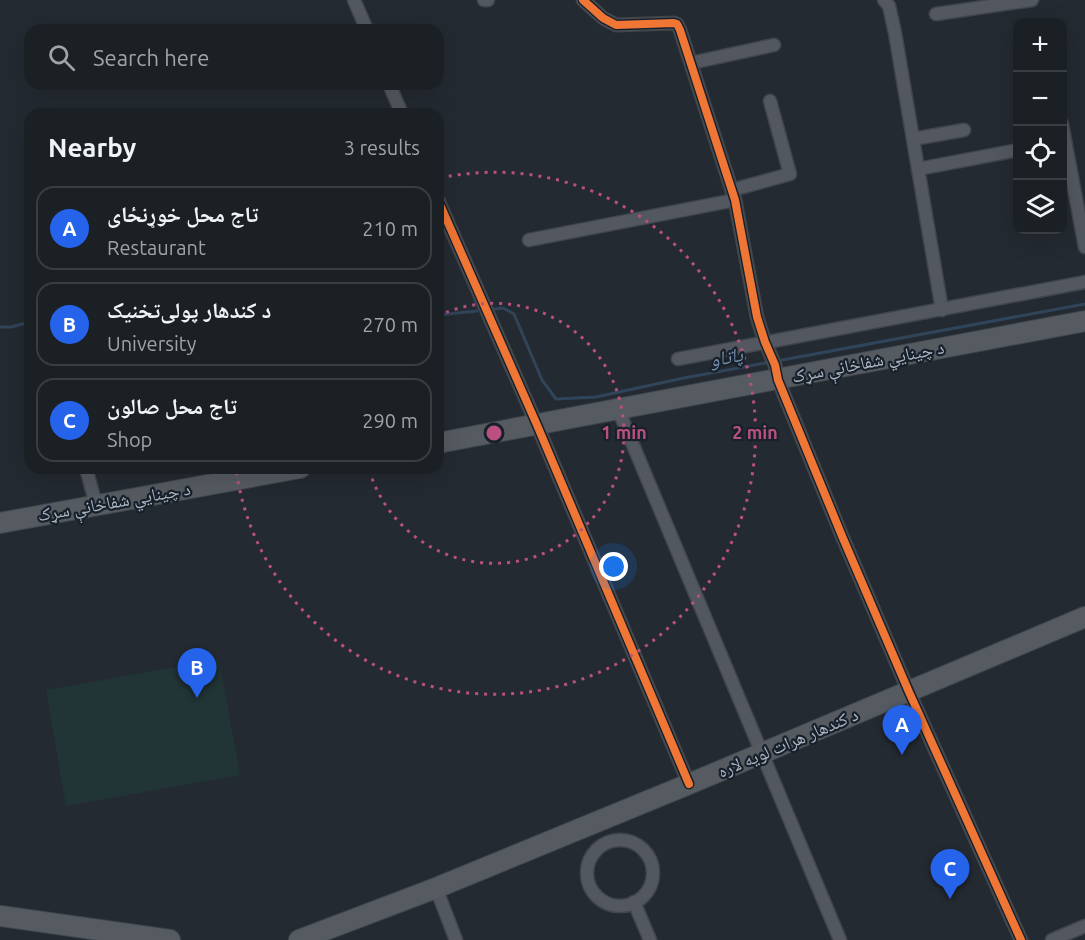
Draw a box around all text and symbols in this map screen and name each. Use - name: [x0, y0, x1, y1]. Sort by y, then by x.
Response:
- map controls: [1013, 18, 1067, 234]
- button: +: [1013, 18, 1067, 72]
- search box: [24, 24, 444, 90]
- icon: search: [45, 41, 78, 74]
- text: Search here: [93, 45, 209, 70]
- button: −: [1013, 72, 1067, 126]
- button: locate: [1013, 126, 1067, 180]
- text: Nearby: [48, 133, 136, 162]
- text: 3 results: [344, 136, 420, 159]
- button: layers: [1013, 180, 1067, 234]
- text: تاج محل خوړنځای: [107, 201, 258, 226]
- text: A: [62, 217, 77, 240]
- text: 210 m: [362, 217, 418, 240]
- text: Restaurant: [107, 236, 206, 259]
- text: د کندهار پولی‌تخنیک: [107, 297, 271, 322]
- text: B: [63, 313, 76, 336]
- text: 270 m: [362, 313, 418, 336]
- text: University: [107, 332, 196, 355]
- street label: د چينايي شفاخانې سړک: [790, 336, 947, 392]
- water label: پاتاو: [706, 342, 745, 372]
- text: تاج محل صالون: [107, 393, 237, 418]
- text: C: [63, 409, 76, 432]
- text: 290 m: [362, 409, 418, 432]
- text: 1 min: [601, 422, 647, 442]
- text: 2 min: [732, 422, 778, 442]
- centre of rings: [484, 423, 504, 443]
- text: Shop: [107, 428, 152, 451]
- street label: د چينايي شفاخانې سړک: [36, 478, 193, 531]
- your location: [599, 552, 628, 581]
- pin: B: [178, 648, 216, 698]
- street label: د کندهار هرات لویه لاره: [714, 703, 861, 782]
- pin: A: [882, 706, 922, 755]
- pin: C: [930, 850, 970, 899]

